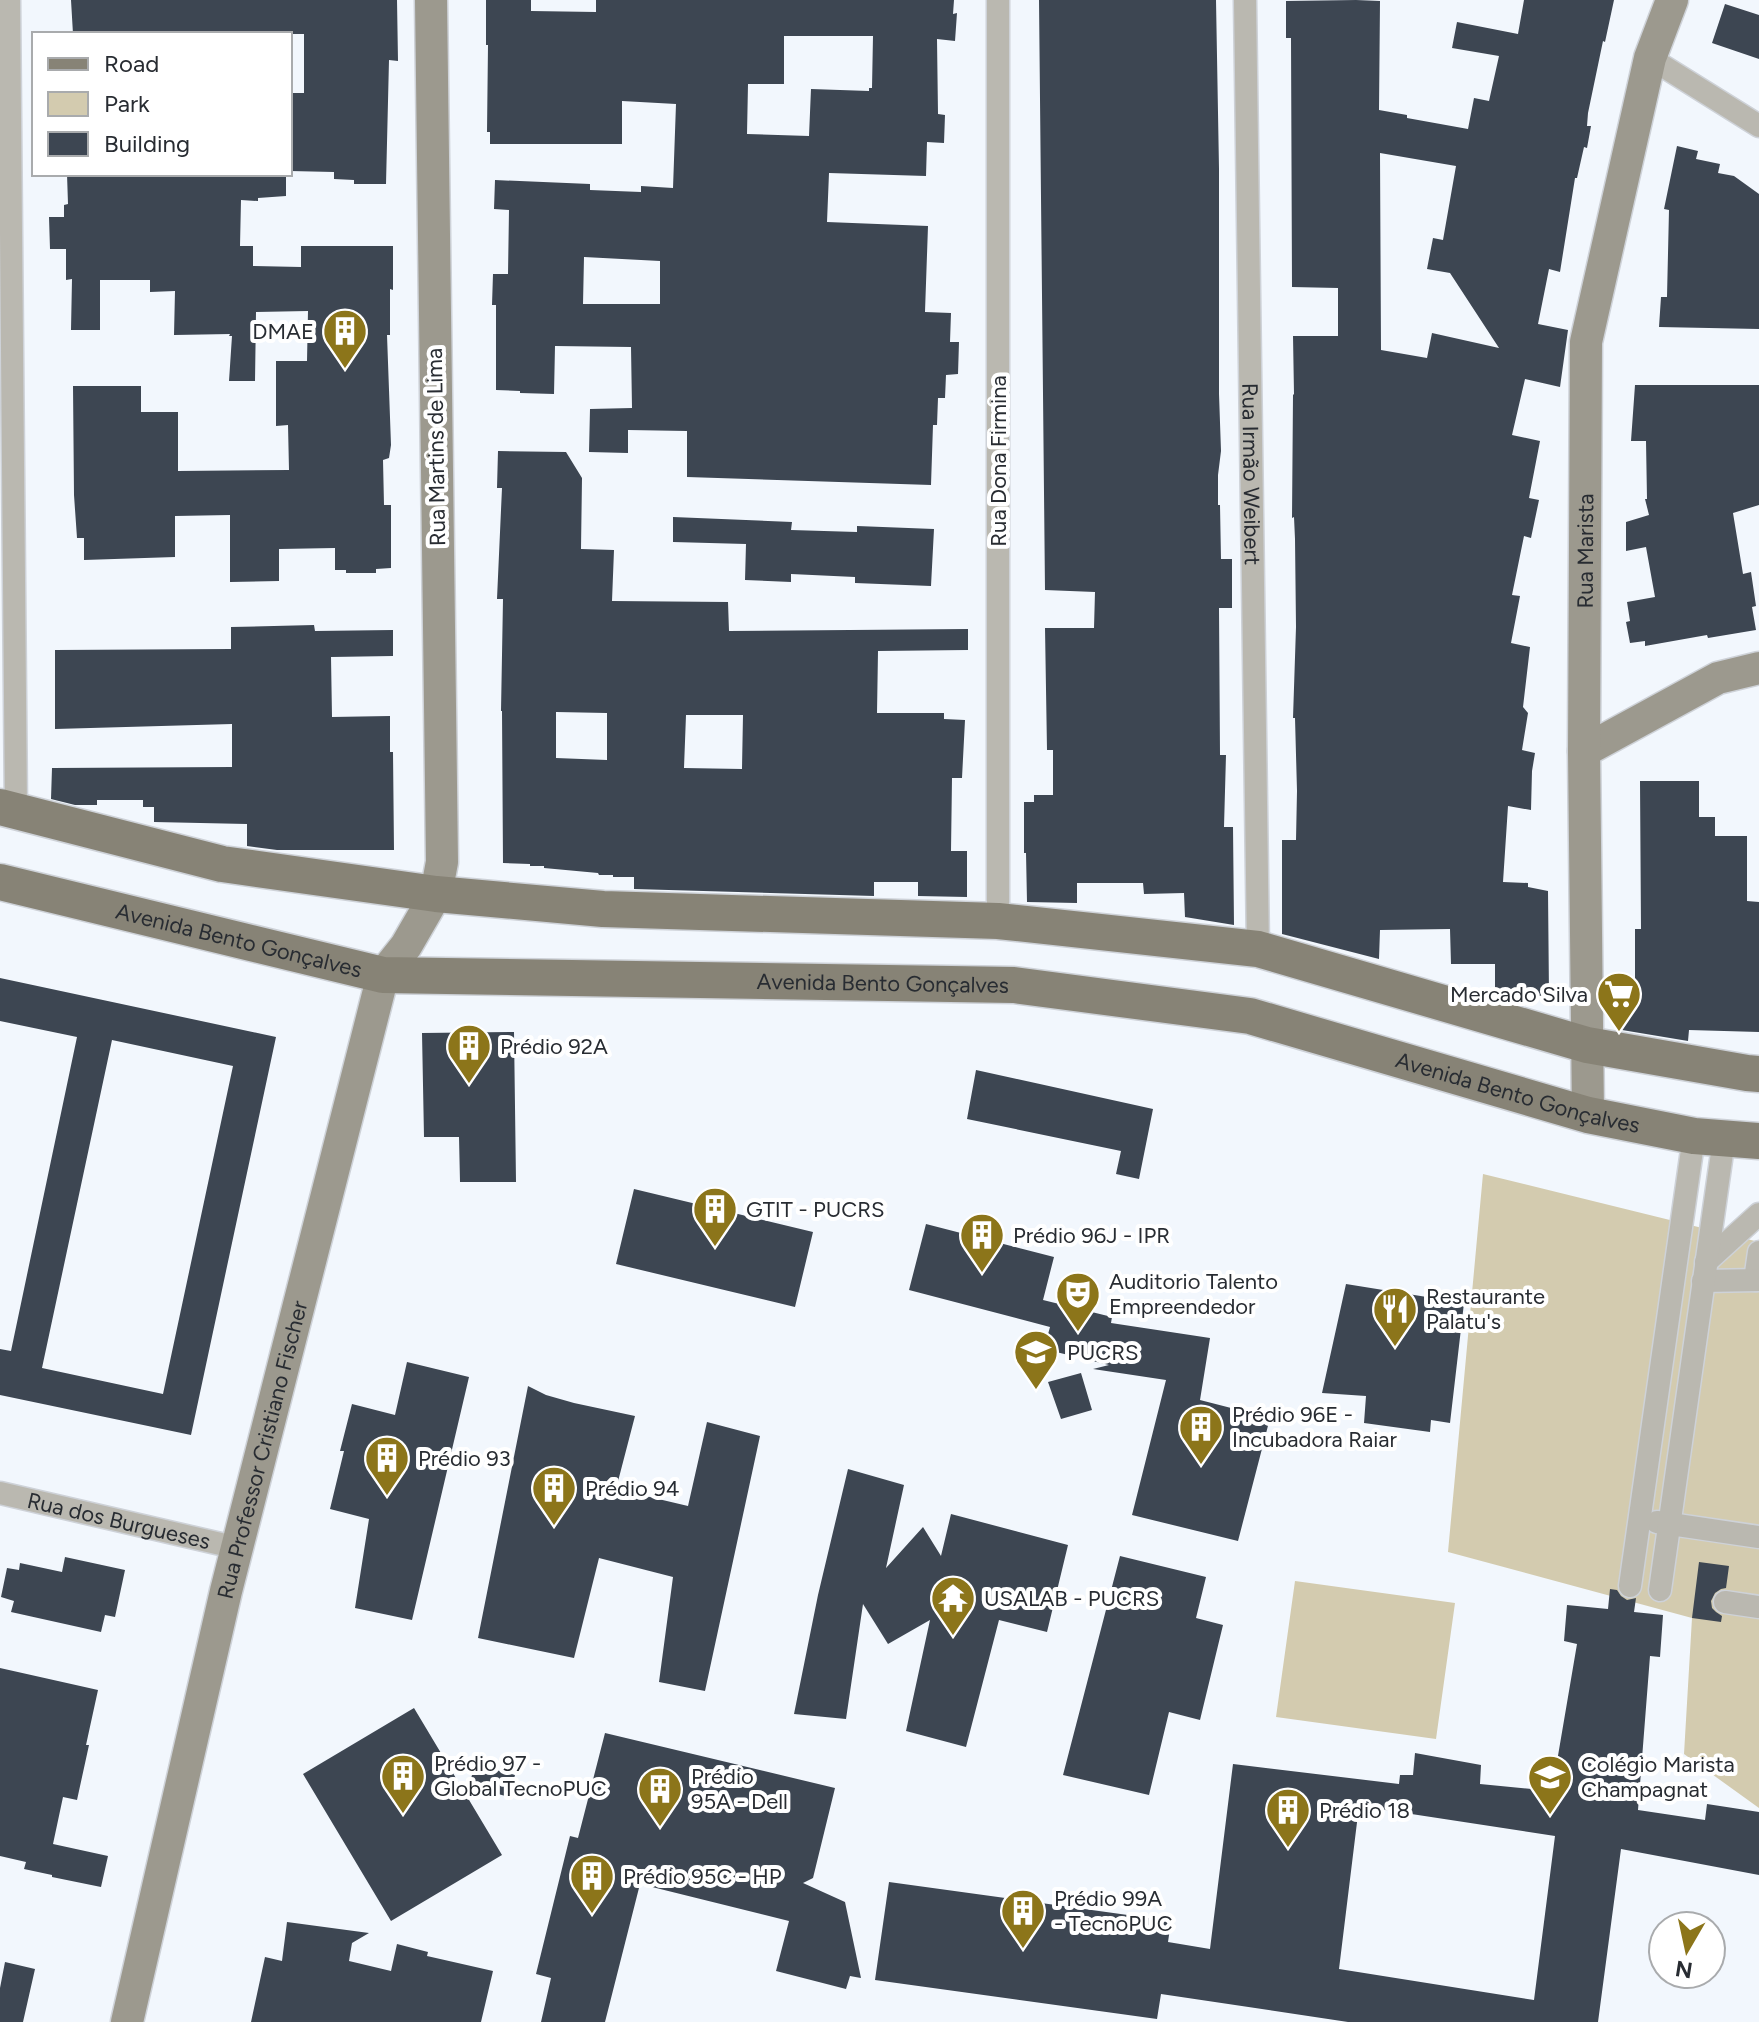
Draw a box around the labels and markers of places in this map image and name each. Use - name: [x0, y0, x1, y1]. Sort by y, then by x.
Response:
- building icon: DMAE: [321, 307, 369, 370]
- place label: DMAE: [252, 318, 314, 345]
- supermarket icon: Mercado Silva: [1595, 970, 1643, 1033]
- place label: Mercado Silva: [1450, 981, 1588, 1008]
- building icon: Prédio 92A: [445, 1022, 493, 1085]
- place label: Prédio 92A: [500, 1033, 608, 1060]
- building icon: GTIT - PUCRS: [691, 1185, 739, 1248]
- place label: GTIT - PUCRS: [746, 1196, 884, 1223]
- building icon: Prédio 96J - IPR: [958, 1211, 1006, 1274]
- place label: Prédio 96J - IPR: [1013, 1222, 1170, 1249]
- place label: Auditorio Talento Empreendedor: [1109, 1268, 1278, 1320]
- theatre icon: Auditorio Talento Empreendedor: [1054, 1270, 1102, 1333]
- place label: Restaurante Palatu's: [1426, 1283, 1545, 1335]
- restaurant icon: Restaurante Palatu's: [1371, 1285, 1419, 1348]
- school or university icon: PUCRS: [1012, 1328, 1060, 1391]
- place label: PUCRS: [1067, 1339, 1138, 1366]
- place label: Prédio 96E - Incubadora Raiar: [1232, 1401, 1398, 1453]
- building icon: Prédio 96E - Incubadora Raiar: [1177, 1403, 1225, 1466]
- building icon: Prédio 93: [363, 1434, 411, 1497]
- place label: Prédio 93: [418, 1445, 511, 1472]
- building icon: Prédio 94: [530, 1464, 578, 1527]
- place label: Prédio 94: [585, 1475, 679, 1502]
- temple icon: USALAB - PUCRS: [929, 1574, 977, 1637]
- place label: USALAB - PUCRS: [984, 1585, 1159, 1612]
- place label: Prédio 97 - Global TecnoPUC: [434, 1750, 607, 1802]
- place label: Colégio Marista Champagnat: [1581, 1751, 1735, 1803]
- building icon: Prédio 97 - Global TecnoPUC: [379, 1752, 427, 1815]
- school or university icon: Colégio Marista Champagnat: [1526, 1753, 1574, 1816]
- place label: Prédio 95A - Dell: [691, 1763, 788, 1815]
- building icon: Prédio 95A - Dell: [636, 1765, 684, 1828]
- building icon: Prédio 18: [1264, 1786, 1312, 1849]
- place label: Prédio 18: [1319, 1797, 1410, 1824]
- building icon: Prédio 95C - HP: [568, 1852, 616, 1915]
- place label: Prédio 95C - HP: [623, 1863, 782, 1890]
- place label: Prédio 99A - TecnoPUC: [1054, 1885, 1173, 1937]
- building icon: Prédio 99A - TecnoPUC: [999, 1887, 1047, 1950]

